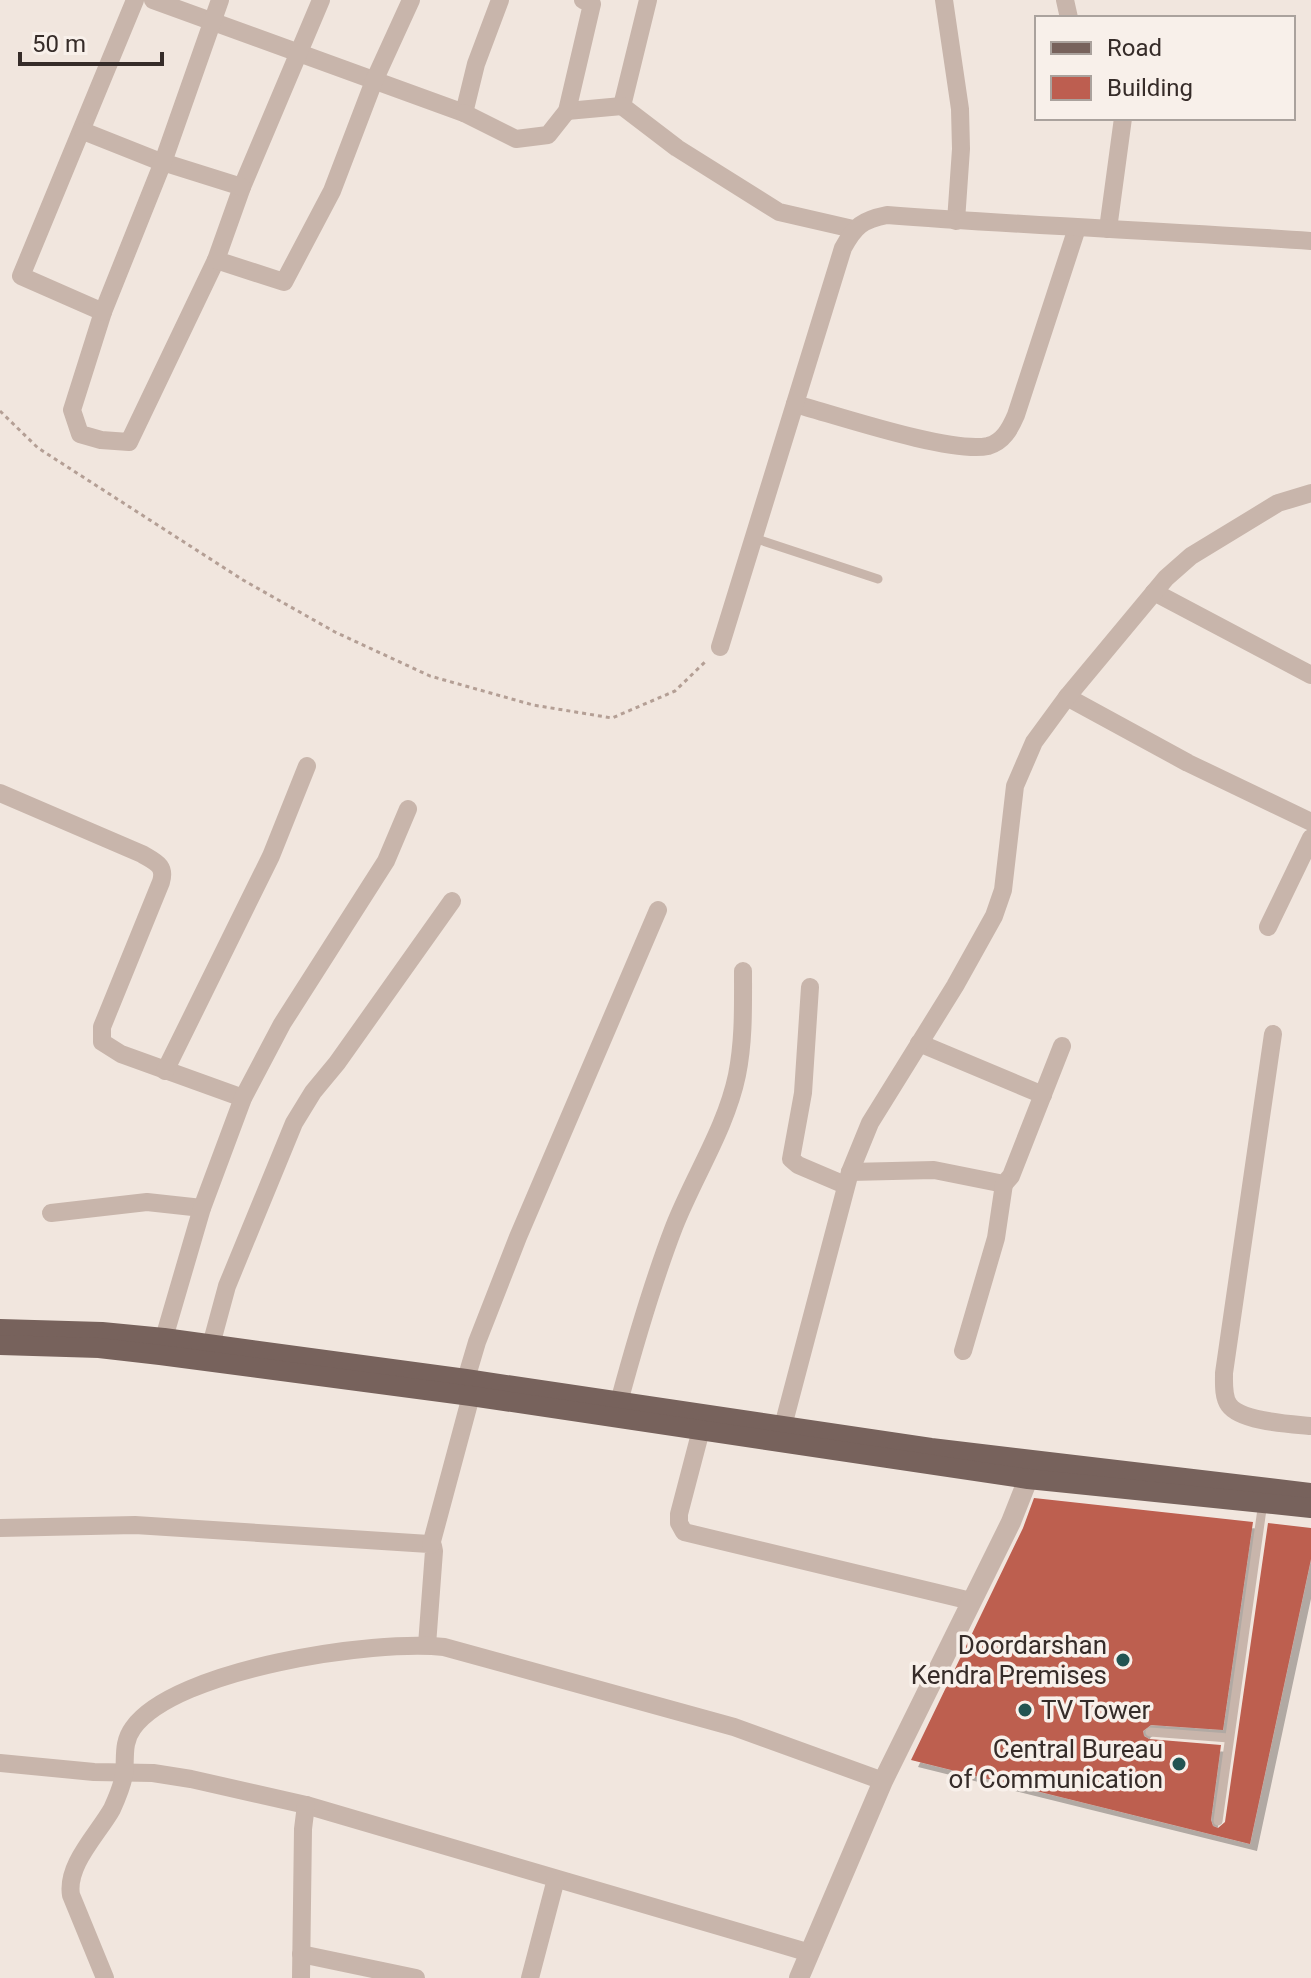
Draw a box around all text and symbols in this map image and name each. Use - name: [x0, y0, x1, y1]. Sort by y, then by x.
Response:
- scale bar: [20, 16, 162, 66]
- legend: [1035, 16, 1295, 120]
- text: 50 m: [32, 30, 86, 58]
- text: Road: [1107, 34, 1162, 62]
- text: Building: [1107, 74, 1193, 102]
- place label: Doordarshan Kendra Premises: [911, 1630, 1107, 1690]
- marker: Doordarshan Kendra Premises: [1114, 1651, 1132, 1669]
- place label: TV Tower: [1041, 1695, 1151, 1725]
- marker: TV Tower: [1016, 1701, 1034, 1719]
- place label: Central Bureau of Communication: [949, 1734, 1163, 1794]
- marker: Central Bureau of Communication: [1170, 1755, 1188, 1773]

